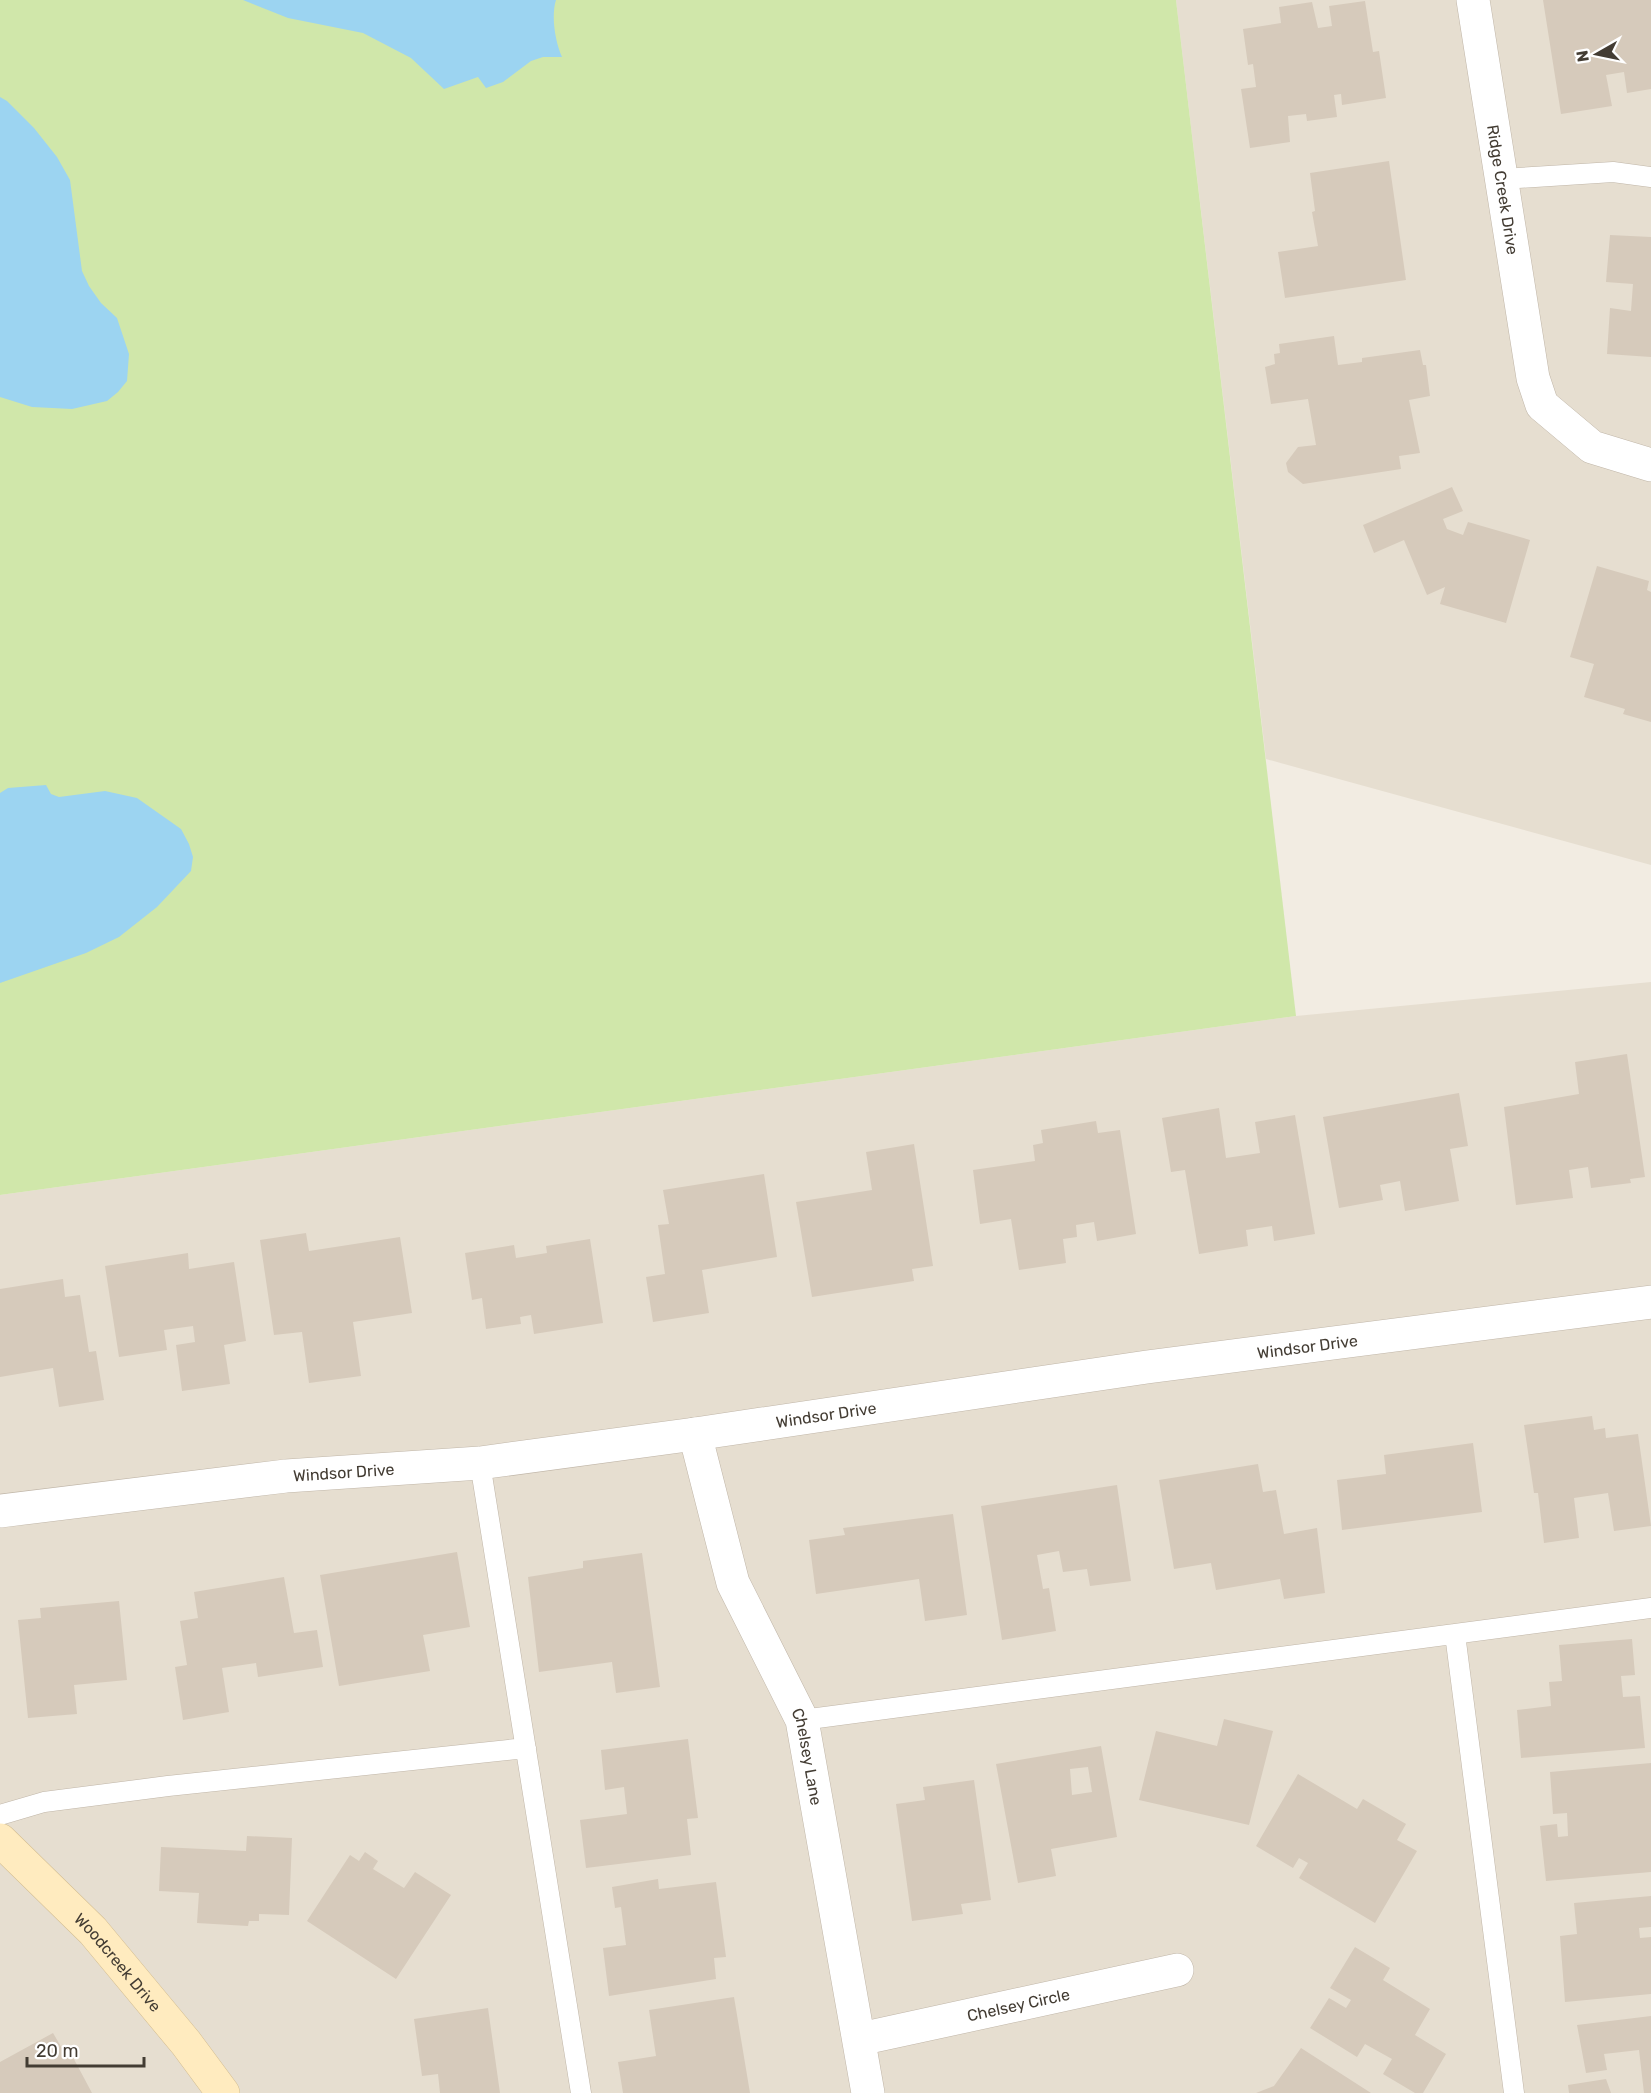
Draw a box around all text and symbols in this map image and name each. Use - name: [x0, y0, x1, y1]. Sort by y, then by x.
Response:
- north arrow: [1567, 24, 1627, 84]
- text: N: [1572, 49, 1593, 63]
- street label: Ridge Creek Drive: [1483, 123, 1523, 256]
- street label: Windsor Drive: [1256, 1330, 1359, 1362]
- street label: Windsor Drive: [774, 1398, 878, 1431]
- street label: Windsor Drive: [292, 1459, 395, 1485]
- street label: Chelsey Lane: [788, 1704, 826, 1807]
- street label: Woodcreek Drive: [71, 1909, 165, 2015]
- street label: Chelsey Circle: [965, 1984, 1071, 2025]
- scale bar: [27, 2030, 144, 2068]
- text: 20 m: [36, 2040, 78, 2062]

